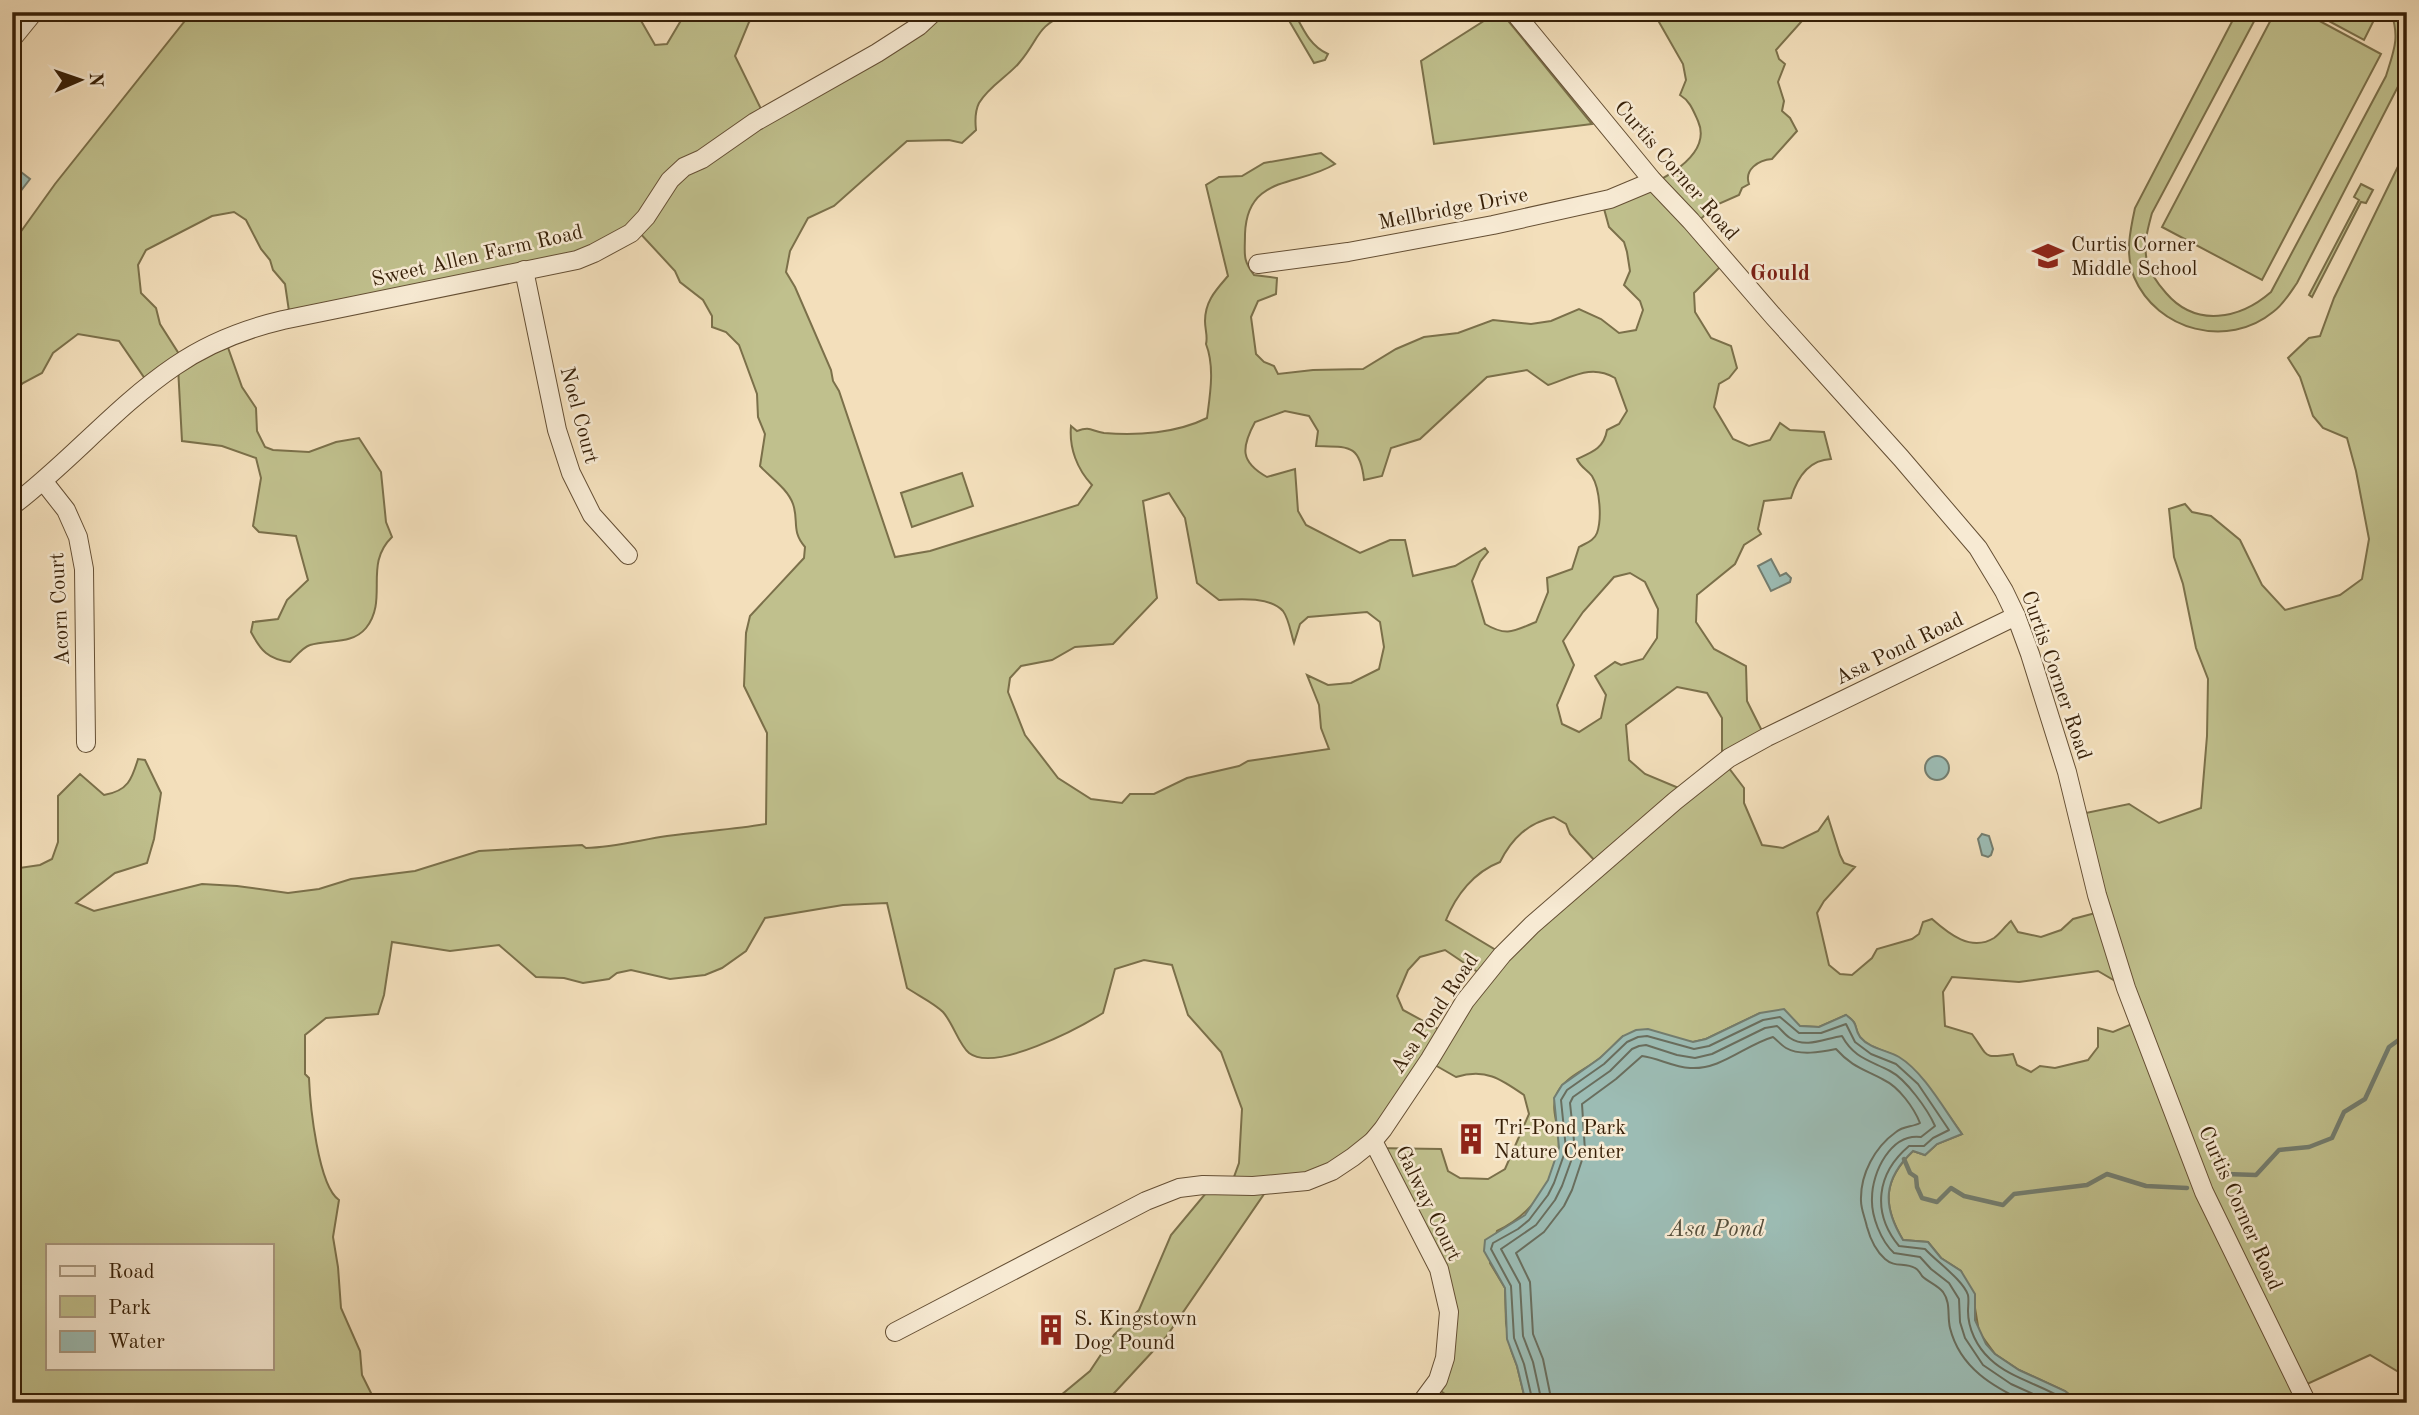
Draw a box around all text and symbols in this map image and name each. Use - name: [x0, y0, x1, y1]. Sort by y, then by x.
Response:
- north arrow: [46, 46, 116, 116]
- text: N: [85, 72, 104, 88]
- street label: Curtis Corner Road: [1610, 97, 1742, 245]
- street label: Mellbridge Drive: [1377, 185, 1530, 234]
- street label: Sweet Allen Farm Road: [370, 222, 585, 291]
- place label: Curtis Corner Middle School: [2071, 235, 2198, 280]
- school or university icon: Curtis Corner Middle School: [2031, 239, 2065, 273]
- district label: Gould: [1750, 262, 1810, 285]
- street label: Noel Court: [556, 365, 602, 466]
- street label: Acorn Court: [47, 552, 74, 666]
- street label: Curtis Corner Road: [2017, 588, 2094, 763]
- street label: Asa Pond Road: [1832, 609, 1967, 689]
- street label: Asa Pond Road: [1387, 950, 1483, 1078]
- place label: Tri-Pond Park Nature Center: [1494, 1118, 1626, 1163]
- building icon: Tri-Pond Park Nature Center: [1454, 1122, 1488, 1156]
- street label: Curtis Corner Road: [2194, 1123, 2285, 1294]
- street label: Galway Court: [1391, 1143, 1465, 1265]
- water label: Asa Pond: [1666, 1218, 1765, 1241]
- legend: [46, 1244, 273, 1370]
- text: Road: [108, 1262, 155, 1283]
- text: Park: [108, 1298, 151, 1319]
- place label: S. Kingstown Dog Pound: [1074, 1309, 1197, 1354]
- building icon: S. Kingstown Dog Pound: [1034, 1313, 1068, 1347]
- text: Water: [108, 1332, 165, 1353]

